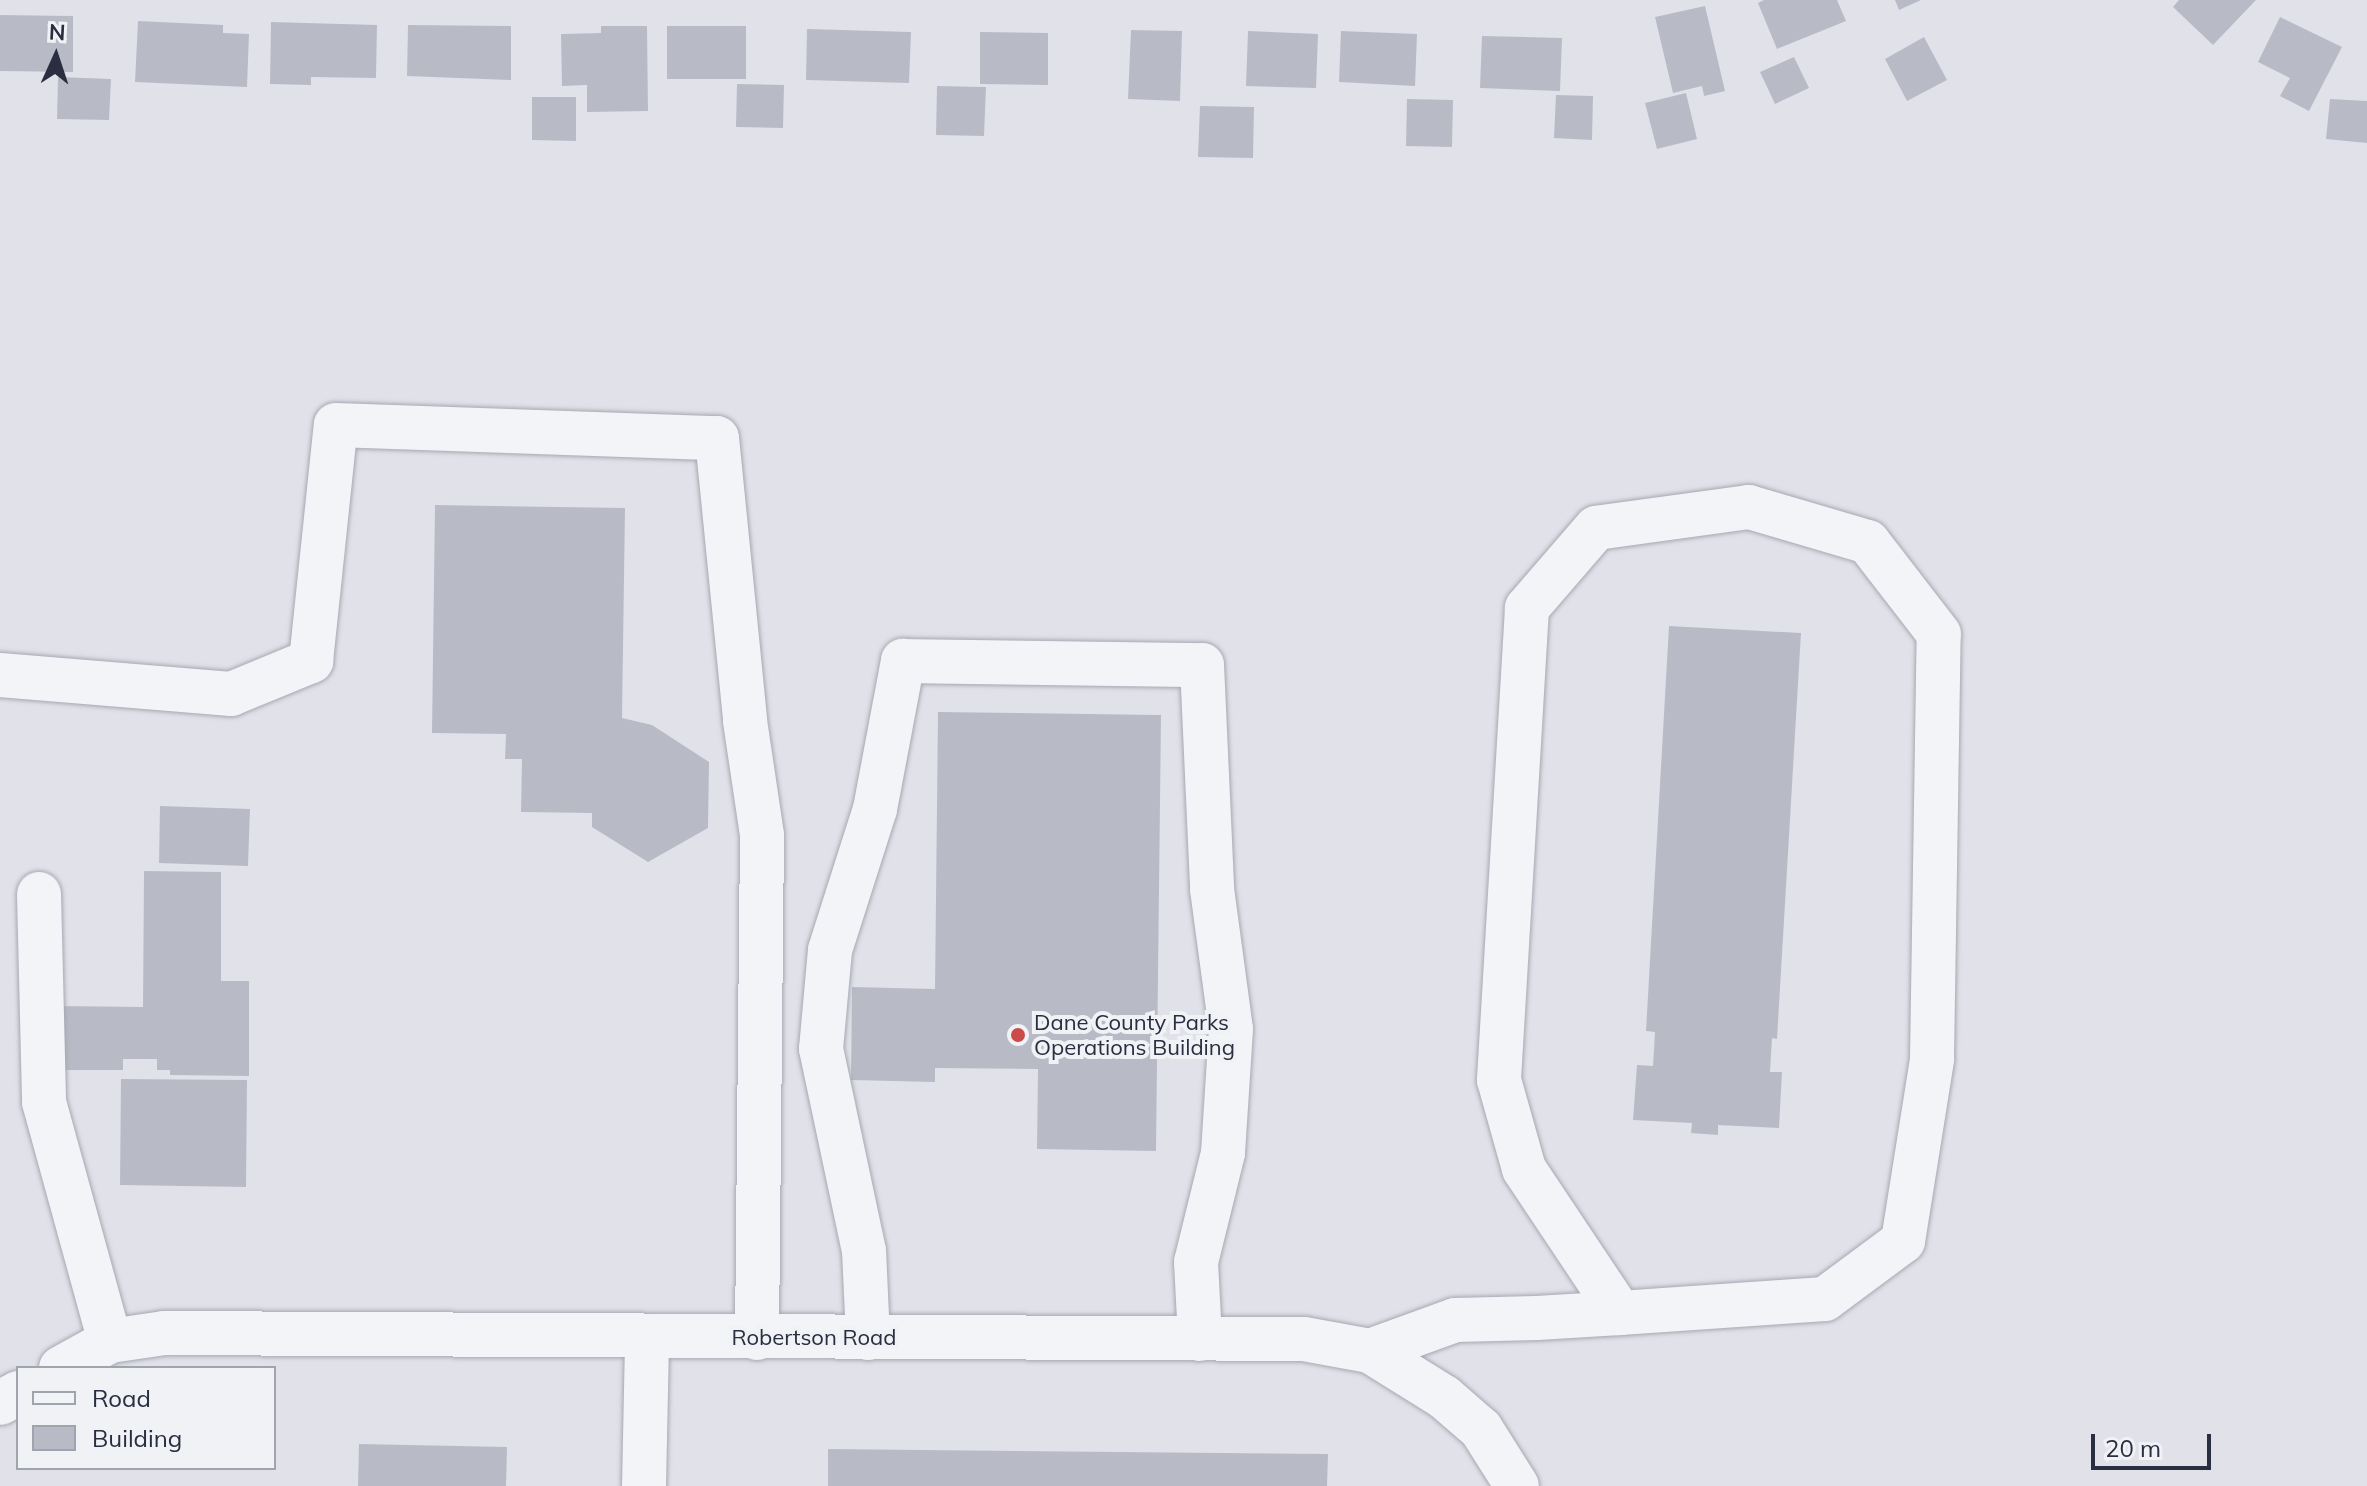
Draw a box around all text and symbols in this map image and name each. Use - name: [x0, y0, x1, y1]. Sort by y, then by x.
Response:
- north arrow: [16, 16, 96, 96]
- text: N: [48, 18, 66, 46]
- place label: Dane County Parks Operations Building: [1034, 1009, 1235, 1060]
- marker: Dane County Parks Operations Building: [1009, 1026, 1027, 1044]
- street label: Robertson Road: [731, 1325, 897, 1351]
- legend: [16, 1366, 276, 1470]
- text: Road: [92, 1383, 151, 1413]
- scale bar: [2095, 1418, 2215, 1468]
- text: Building: [92, 1423, 182, 1453]
- text: 20 m: [2105, 1433, 2161, 1463]

